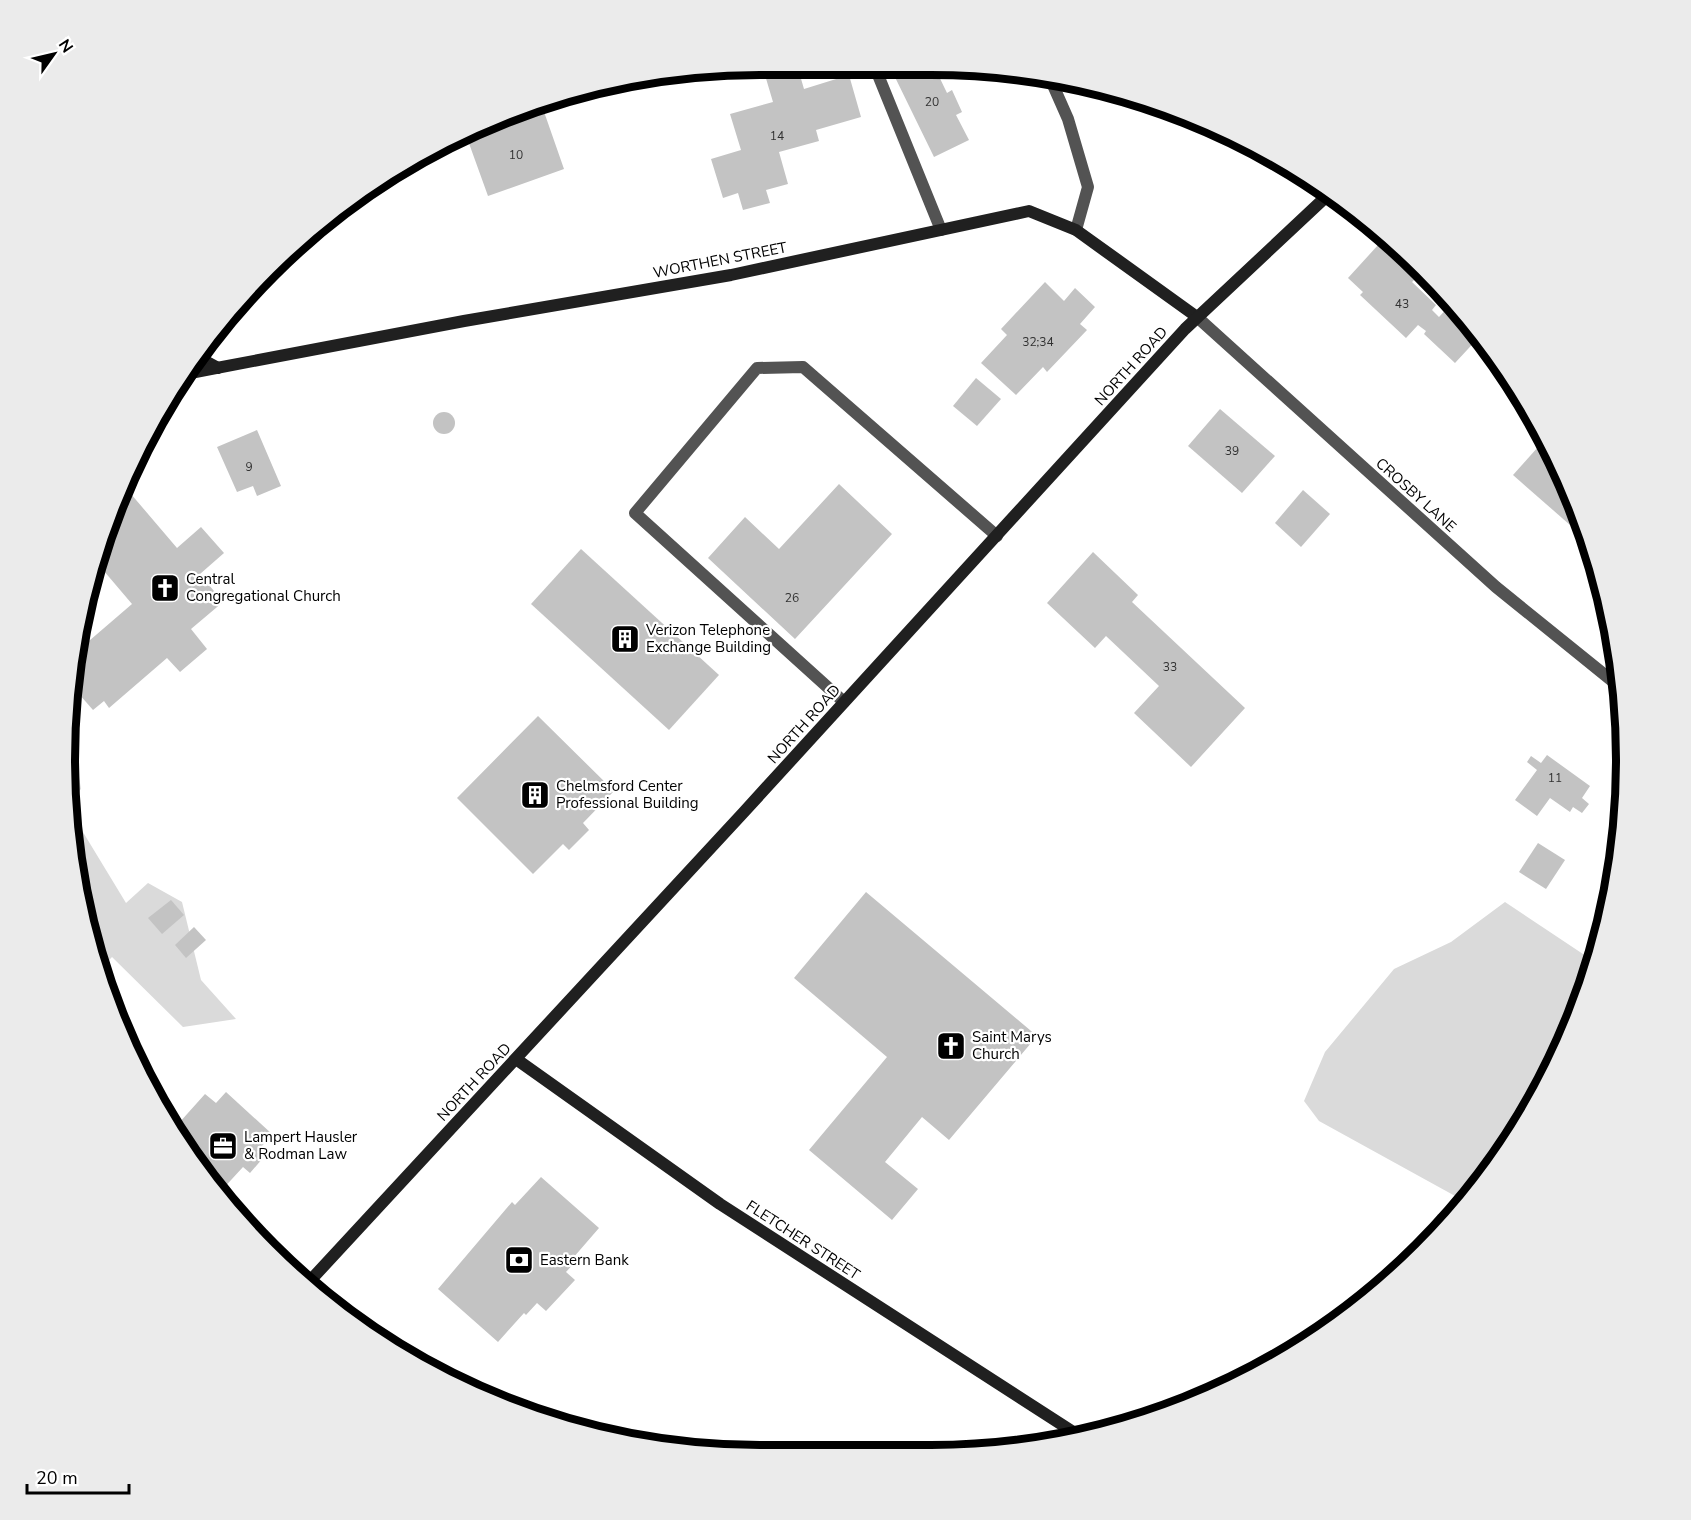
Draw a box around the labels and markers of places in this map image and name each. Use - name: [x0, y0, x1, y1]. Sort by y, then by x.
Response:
- place label: Central Congregational Church: [186, 569, 341, 606]
- church icon: Central Congregational Church: [149, 572, 181, 604]
- place label: Verizon Telephone Exchange Building: [645, 620, 771, 657]
- building icon: Verizon Telephone Exchange Building: [609, 623, 641, 655]
- place label: Chelmsford Center Professional Building: [556, 776, 699, 813]
- building icon: Chelmsford Center Professional Building: [519, 779, 551, 811]
- place label: Saint Marys Church: [972, 1027, 1052, 1064]
- church icon: Saint Marys Church: [935, 1030, 967, 1062]
- place label: Lampert Hausler & Rodman Law: [244, 1127, 358, 1164]
- office icon: Lampert Hausler & Rodman Law: [207, 1130, 239, 1162]
- bank icon: Eastern Bank: [503, 1244, 535, 1276]
- place label: Eastern Bank: [540, 1250, 629, 1270]

